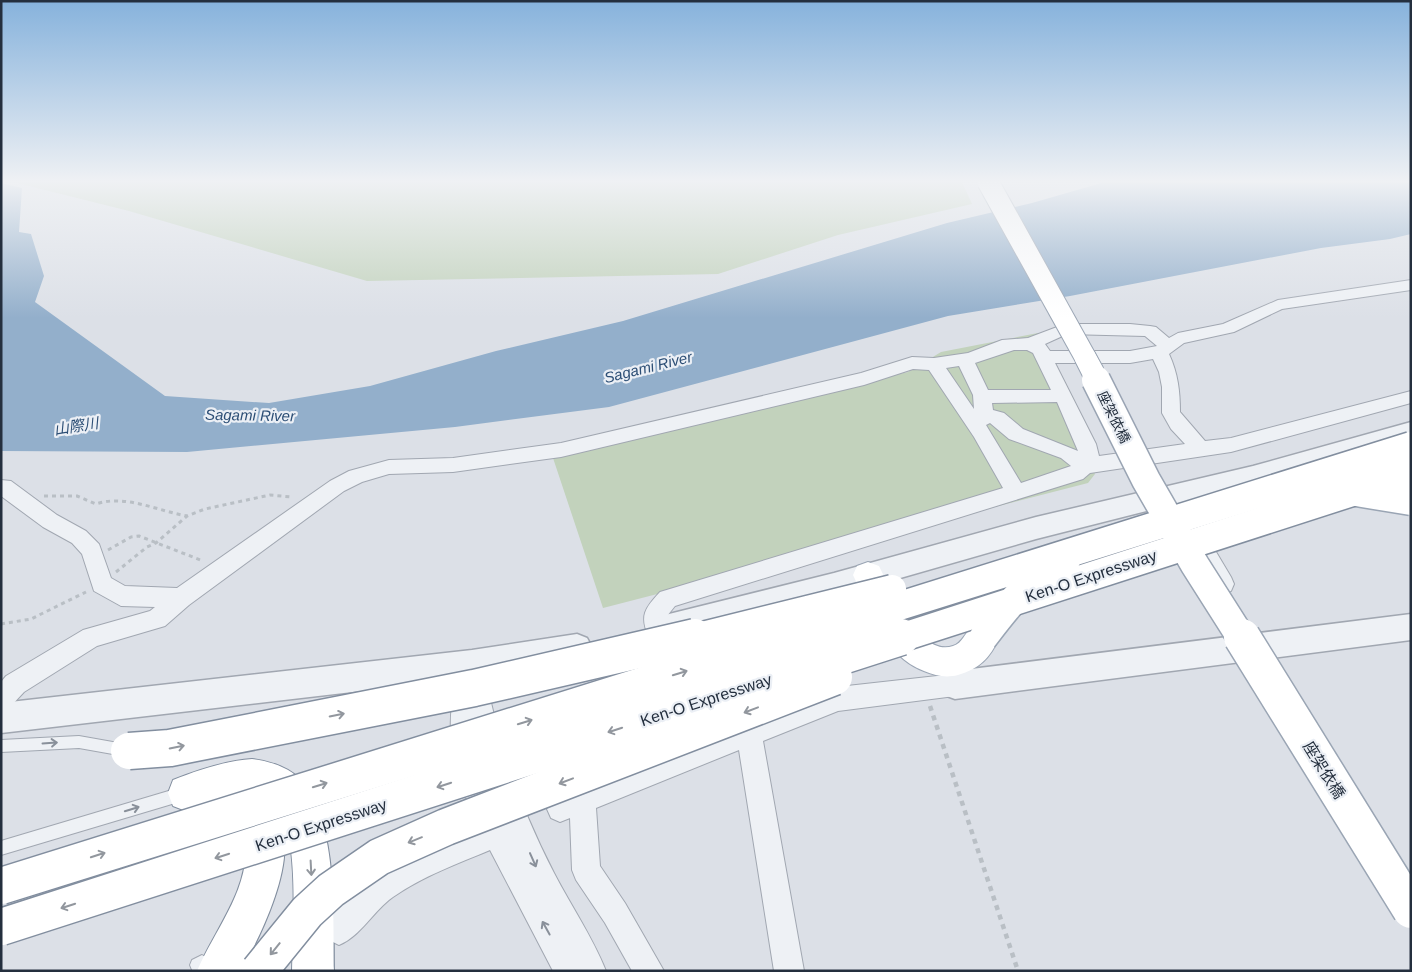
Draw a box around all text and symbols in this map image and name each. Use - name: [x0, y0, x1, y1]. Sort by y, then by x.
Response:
- water label: Sagami River: [602, 348, 695, 386]
- street label: 座架依橋: [1095, 388, 1133, 446]
- water label: Sagami River: [205, 406, 296, 424]
- water label: 山際川: [52, 414, 102, 438]
- street label: Ken-O Expressway: [1023, 547, 1159, 605]
- one-way arrow: [672, 668, 688, 678]
- street label: Ken-O Expressway: [638, 671, 774, 729]
- one-way arrow: [744, 705, 759, 715]
- one-way arrow: [328, 710, 344, 719]
- one-way arrow: [517, 716, 533, 726]
- one-way arrow: [608, 726, 623, 735]
- one-way arrow: [42, 738, 58, 747]
- street label: 座架依橋: [1300, 738, 1348, 802]
- one-way arrow: [169, 741, 185, 751]
- one-way arrow: [559, 777, 575, 786]
- one-way arrow: [311, 780, 327, 790]
- one-way arrow: [436, 781, 452, 790]
- street label: Ken-O Expressway: [253, 796, 389, 854]
- one-way arrow: [123, 804, 139, 814]
- one-way arrow: [408, 836, 423, 845]
- one-way arrow: [89, 850, 105, 860]
- one-way arrow: [215, 852, 231, 862]
- one-way arrow: [529, 852, 538, 867]
- one-way arrow: [306, 860, 315, 876]
- one-way arrow: [60, 902, 76, 911]
- one-way arrow: [541, 920, 551, 935]
- one-way arrow: [270, 943, 281, 956]

